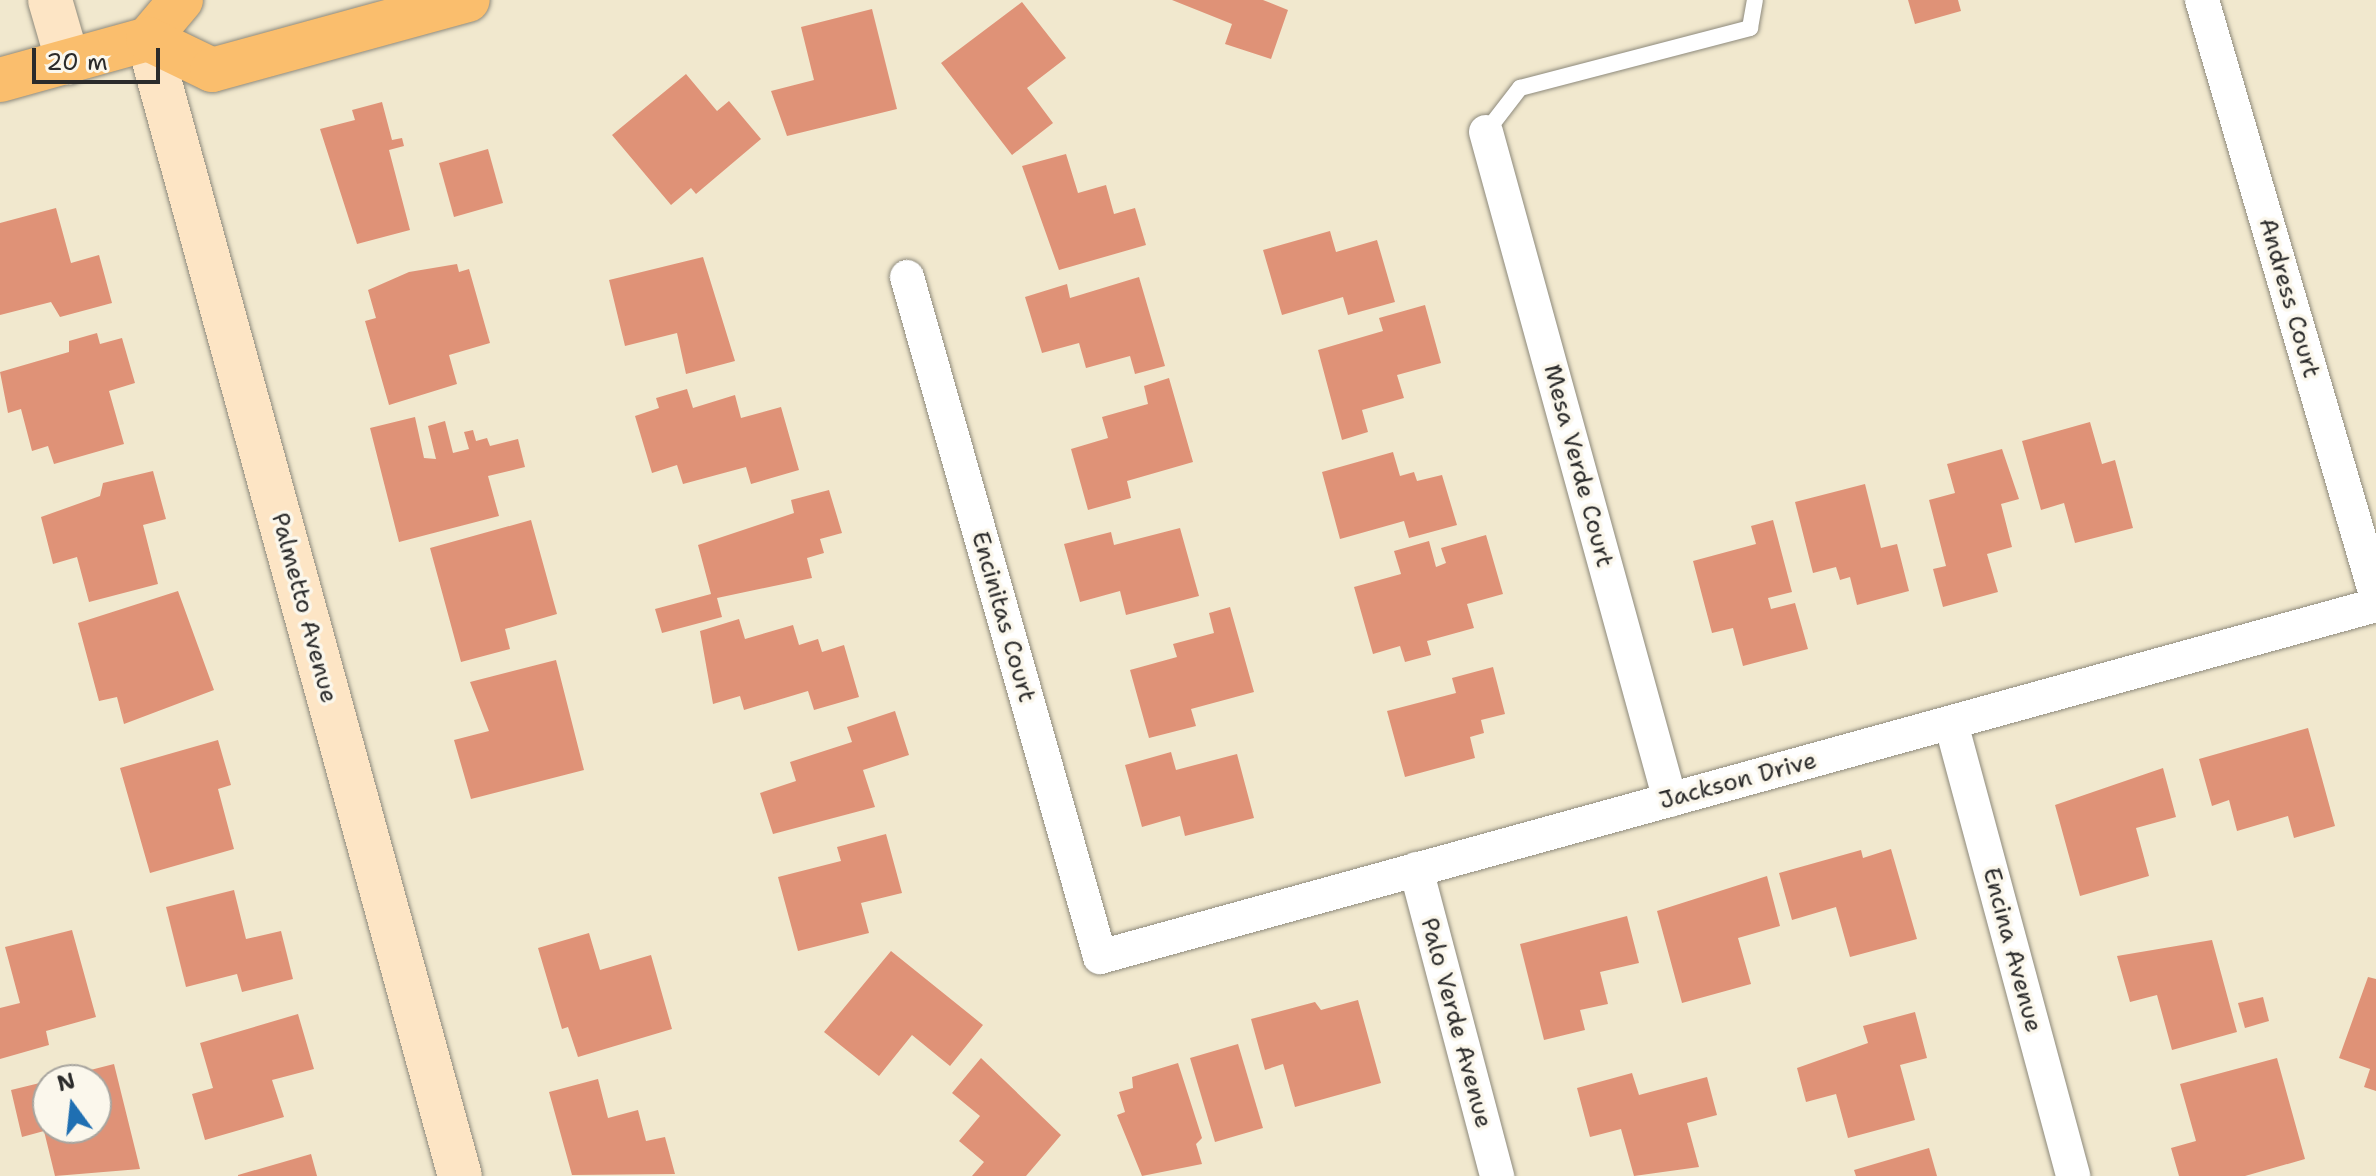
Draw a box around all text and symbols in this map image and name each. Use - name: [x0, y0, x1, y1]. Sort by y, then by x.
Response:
- scale bar: [36, 32, 164, 82]
- text: 20 m: [46, 46, 108, 78]
- street label: Andress Court: [2252, 215, 2326, 381]
- street label: Mesa Verde Court: [1537, 361, 1619, 571]
- street label: Palmetto Avenue: [265, 510, 343, 706]
- street label: Encinitas Court: [965, 528, 1041, 706]
- street label: Jackson Drive: [1656, 746, 1820, 816]
- street label: Encina Avenue: [1976, 865, 2048, 1035]
- street label: Palo Verde Avenue: [1414, 915, 1498, 1131]
- north arrow: [32, 1064, 112, 1144]
- text: N: [54, 1066, 78, 1099]

